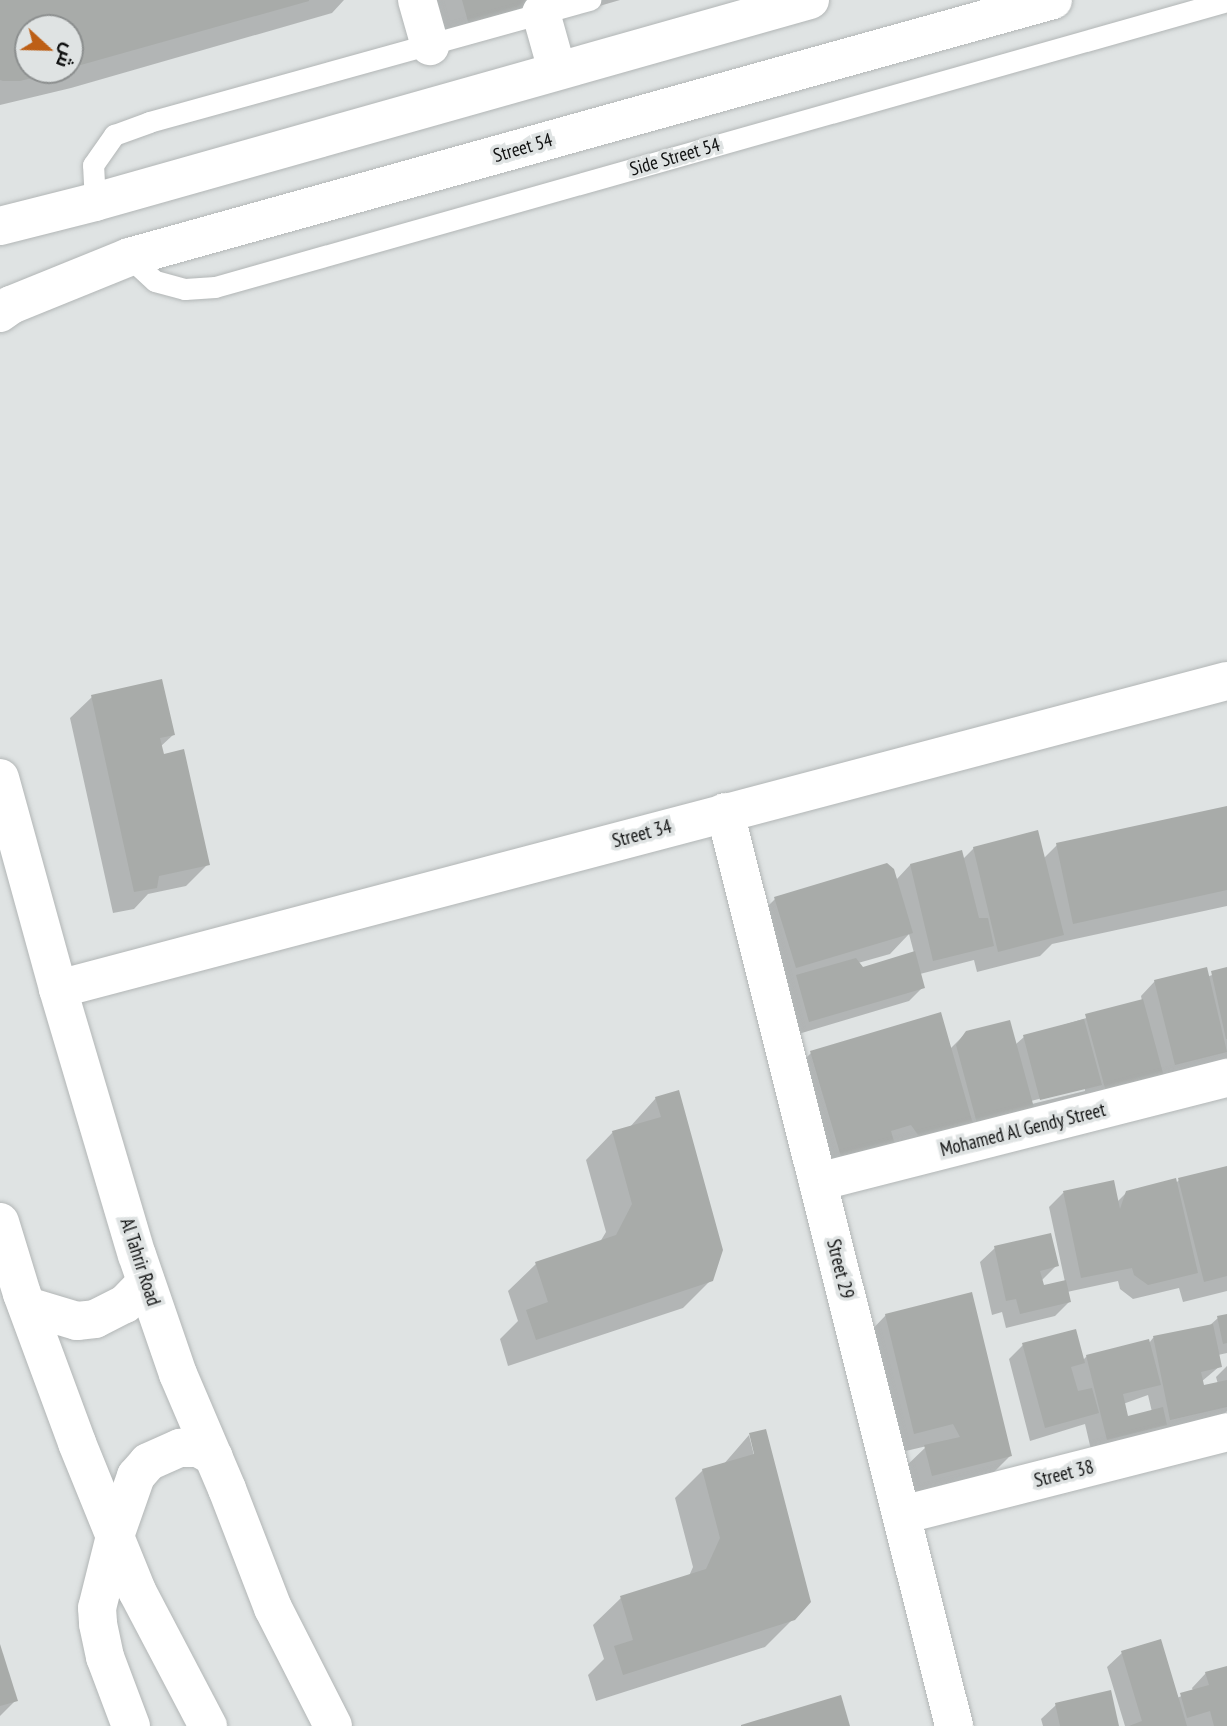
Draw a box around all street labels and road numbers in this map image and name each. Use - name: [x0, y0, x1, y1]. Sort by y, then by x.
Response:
- street label: Street 54: [491, 129, 555, 167]
- street label: Side Street 54: [627, 133, 723, 181]
- street label: Street 34: [610, 815, 674, 853]
- street label: Mohamed Al Gendy Street: [938, 1098, 1108, 1162]
- street label: Al Tahrir Road: [115, 1215, 165, 1309]
- street label: Street 29: [822, 1237, 858, 1301]
- street label: Street 38: [1032, 1456, 1096, 1492]

